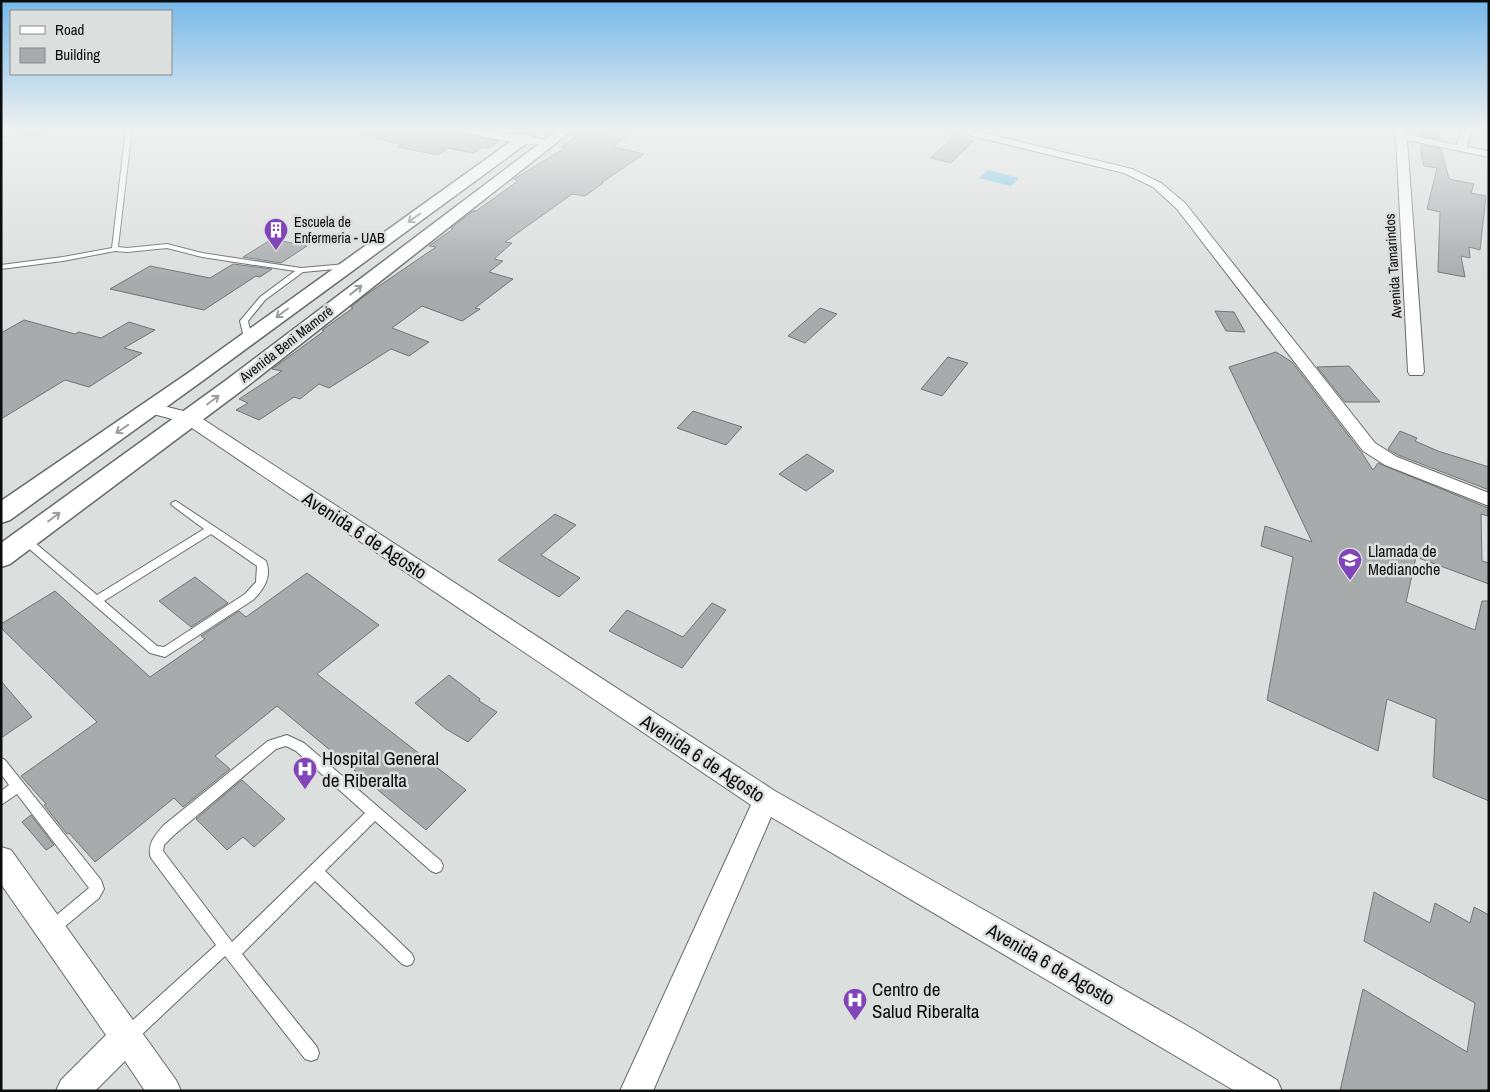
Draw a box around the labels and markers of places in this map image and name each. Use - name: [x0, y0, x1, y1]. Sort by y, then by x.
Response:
- place label: Escuela de Enfermeria - UAB: [294, 213, 385, 247]
- building icon: Escuela de Enfermeria - UAB: [263, 217, 289, 251]
- place label: Llamada de Medianoche: [1368, 540, 1440, 580]
- school or university icon: Llamada de Medianoche: [1337, 547, 1363, 581]
- place label: Hospital General de Riberalta: [322, 745, 439, 793]
- hospital icon: Hospital General de Riberalta: [292, 756, 318, 790]
- place label: Centro de Salud Riberalta: [872, 976, 980, 1024]
- hospital icon: Centro de Salud Riberalta: [842, 987, 868, 1021]

